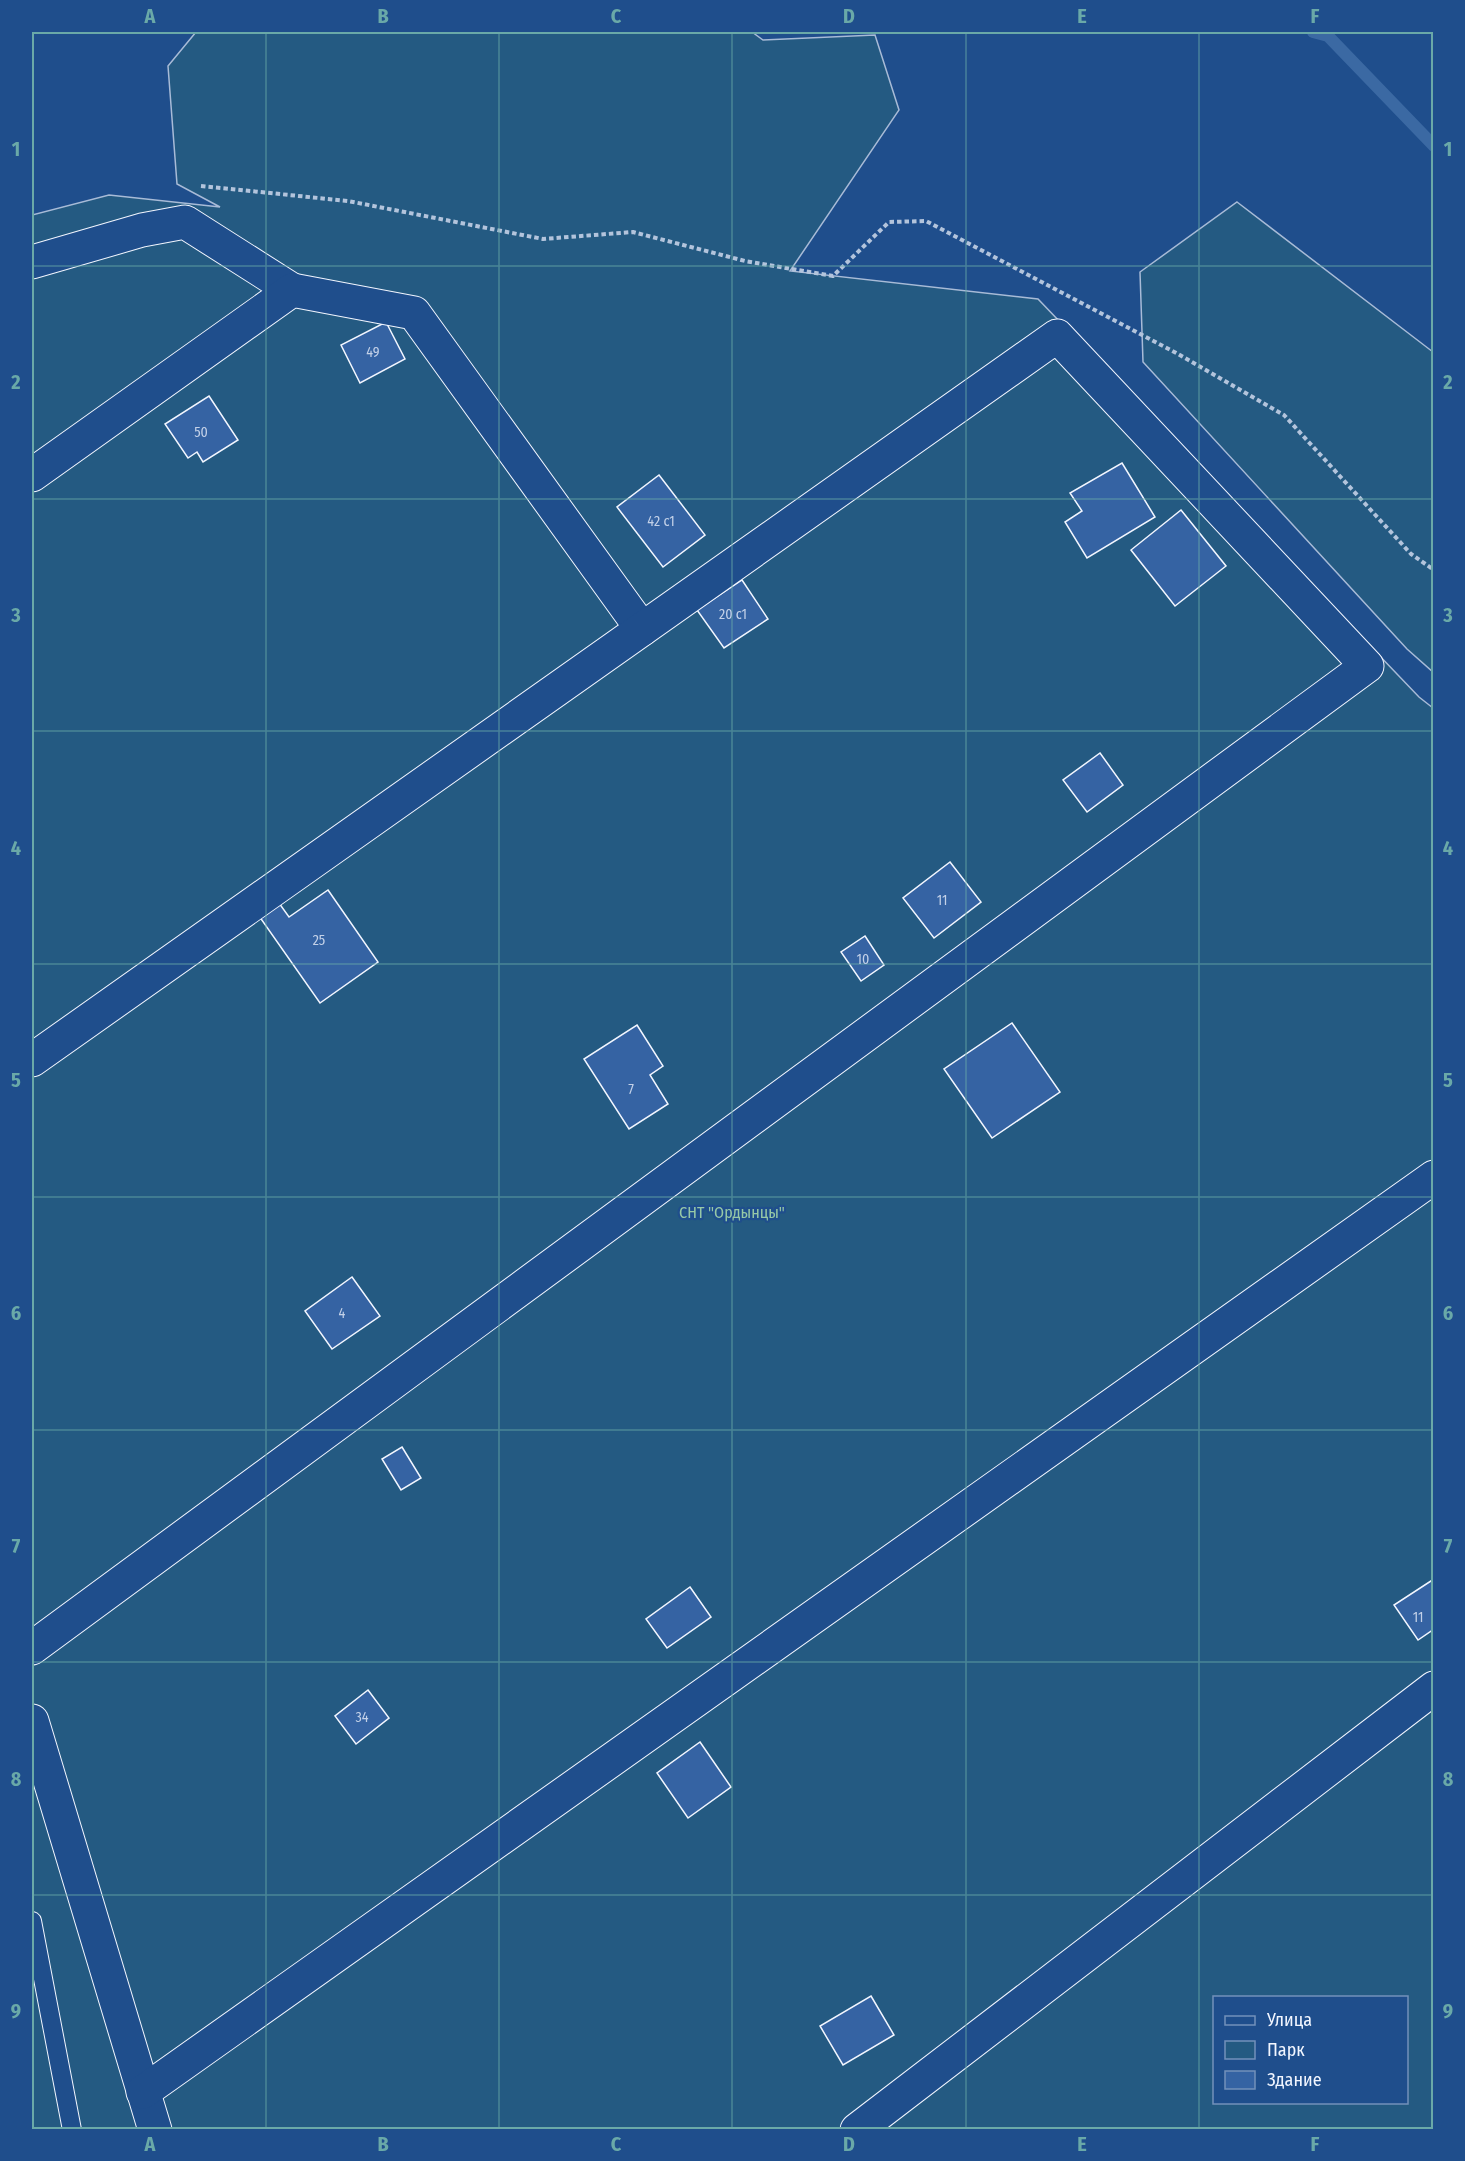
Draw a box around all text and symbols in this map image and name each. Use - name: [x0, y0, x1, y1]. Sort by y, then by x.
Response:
- text: A: [144, 4, 157, 28]
- text: B: [377, 4, 389, 28]
- text: C: [611, 4, 622, 28]
- text: D: [843, 4, 855, 28]
- text: E: [1077, 4, 1087, 28]
- text: F: [1311, 4, 1320, 28]
- text: 1: [12, 137, 20, 161]
- text: 1: [1444, 137, 1452, 161]
- house number: 49: [366, 344, 380, 361]
- text: 2: [10, 370, 21, 394]
- text: 2: [1442, 370, 1453, 394]
- house number: 50: [194, 424, 208, 441]
- house number: 42 с1: [647, 513, 675, 530]
- text: 3: [10, 603, 21, 627]
- text: 3: [1442, 603, 1453, 627]
- house number: 20 с1: [719, 606, 747, 623]
- text: 4: [11, 836, 21, 860]
- text: 4: [1443, 836, 1453, 860]
- house number: 11: [937, 892, 947, 909]
- house number: 25: [313, 932, 325, 949]
- house number: 10: [857, 951, 869, 968]
- text: 5: [11, 1068, 21, 1092]
- text: 5: [1443, 1068, 1453, 1092]
- house number: 7: [628, 1081, 634, 1098]
- park label: СНТ "Ордынцы": [679, 1203, 785, 1222]
- text: 6: [11, 1301, 21, 1325]
- text: 6: [1443, 1301, 1453, 1325]
- house number: 4: [339, 1305, 346, 1322]
- text: 7: [12, 1534, 21, 1558]
- text: 7: [1444, 1534, 1453, 1558]
- house number: 11: [1413, 1609, 1423, 1626]
- house number: 34: [355, 1709, 369, 1726]
- text: 8: [11, 1767, 22, 1791]
- text: 8: [1443, 1767, 1454, 1791]
- legend: [1213, 1996, 1408, 2104]
- text: 9: [11, 1999, 21, 2023]
- text: 9: [1443, 1999, 1453, 2023]
- text: Улица: [1266, 2009, 1312, 2031]
- text: Парк: [1267, 2039, 1305, 2061]
- text: Здание: [1267, 2069, 1322, 2091]
- text: A: [144, 2132, 157, 2156]
- text: B: [377, 2132, 389, 2156]
- text: C: [611, 2132, 622, 2156]
- text: D: [843, 2132, 855, 2156]
- text: E: [1077, 2132, 1087, 2156]
- text: F: [1311, 2132, 1320, 2156]

